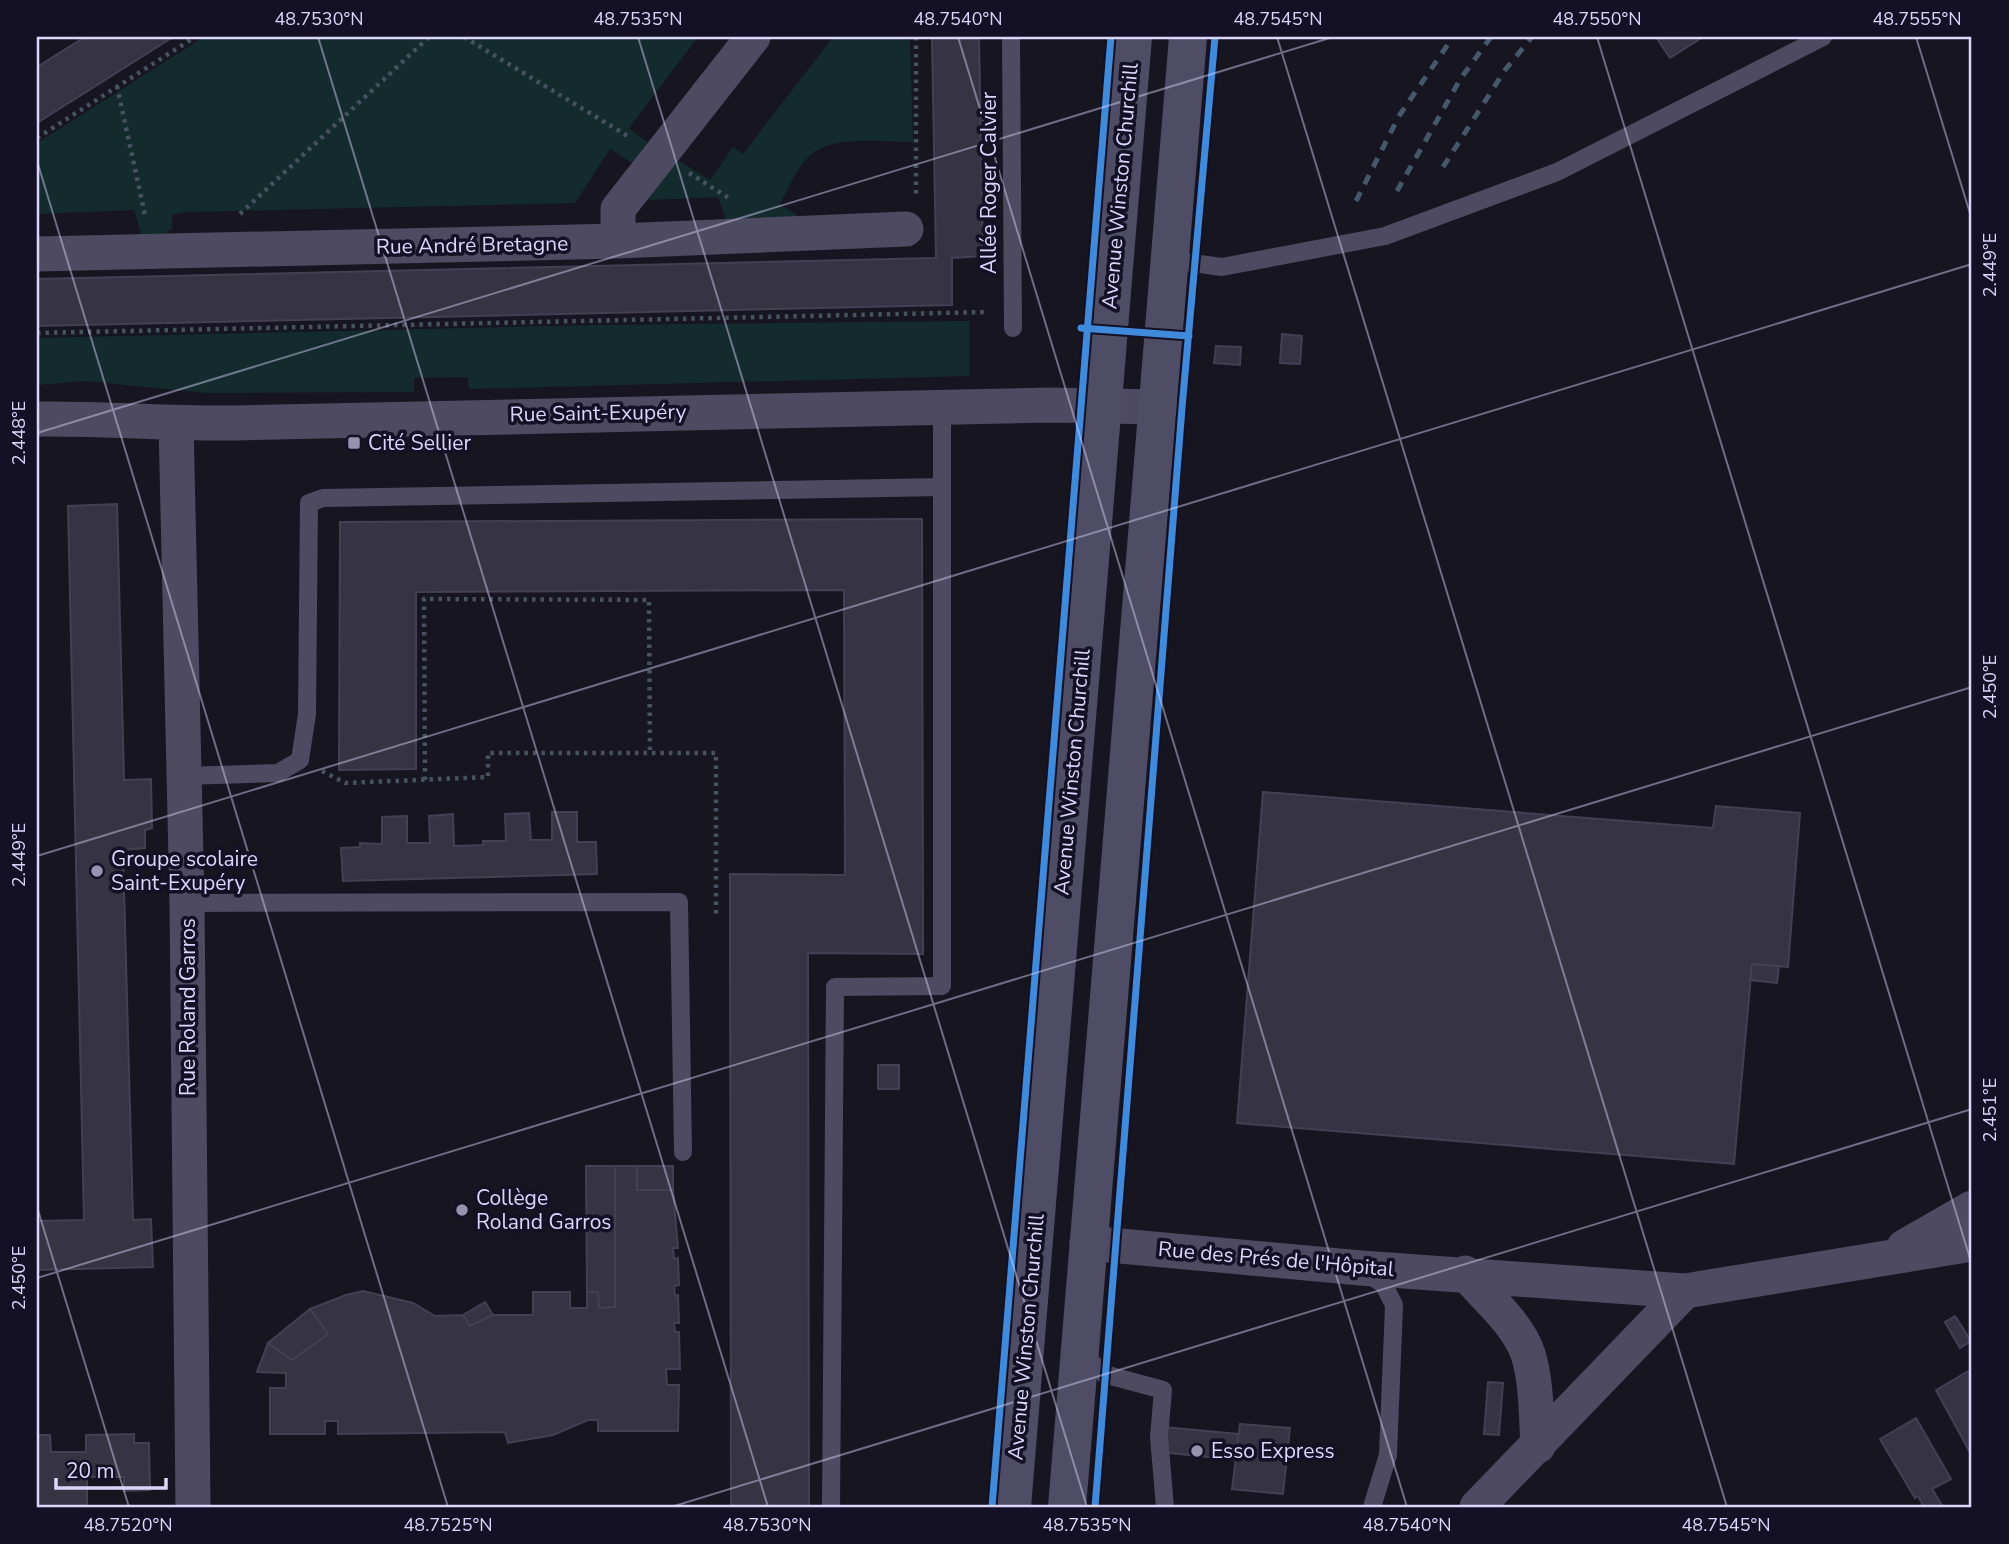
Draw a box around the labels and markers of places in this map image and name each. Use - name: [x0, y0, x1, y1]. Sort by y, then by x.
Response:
- place label: Cité Sellier: [368, 429, 471, 457]
- marker: Cité Sellier: [346, 435, 362, 451]
- place label: Groupe scolaire Saint-Exupéry: [111, 845, 258, 897]
- marker: Groupe scolaire Saint-Exupéry: [89, 863, 105, 879]
- place label: Collège Roland Garros: [476, 1184, 611, 1236]
- marker: Collège Roland Garros: [454, 1202, 470, 1218]
- place label: Esso Express: [1211, 1437, 1335, 1465]
- marker: Esso Express: [1189, 1443, 1205, 1459]

